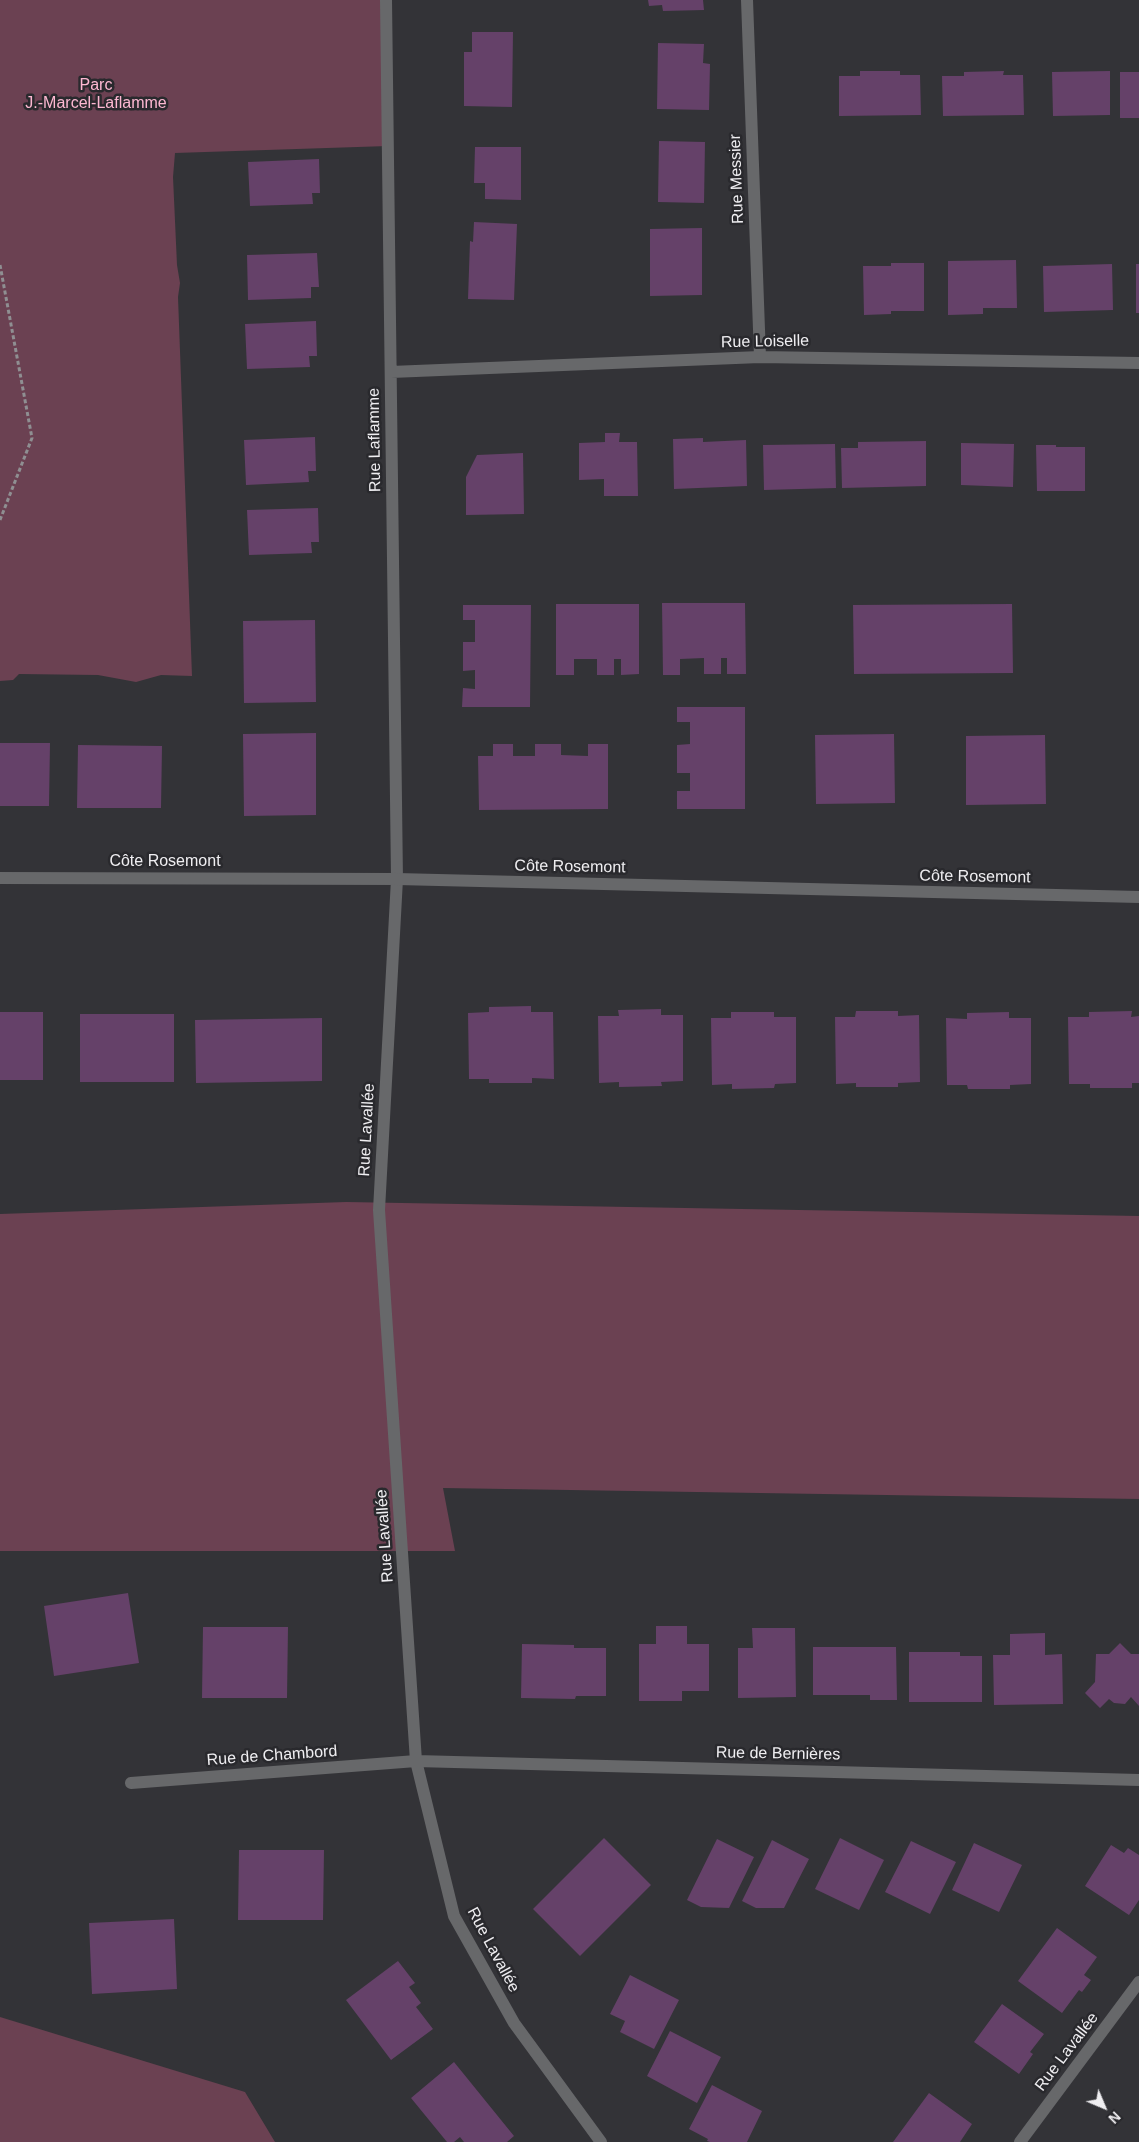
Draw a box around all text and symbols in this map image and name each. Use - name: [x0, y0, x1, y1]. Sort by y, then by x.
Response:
- park label: Parc J.-Marcel-Laflamme: [25, 76, 167, 114]
- street label: Rue Messier: [726, 134, 748, 224]
- street label: Rue Loiselle: [721, 332, 809, 352]
- street label: Rue Laflamme: [364, 388, 386, 492]
- street label: Côte Rosemont: [109, 852, 221, 872]
- street label: Côte Rosemont: [514, 856, 626, 878]
- street label: Côte Rosemont: [919, 866, 1031, 888]
- street label: Rue Lavallée: [355, 1083, 379, 1177]
- street label: Rue Lavallée: [372, 1489, 398, 1583]
- street label: Rue de Chambord: [206, 1742, 338, 1770]
- street label: Rue de Bernières: [716, 1743, 840, 1765]
- street label: Rue Lavallée: [463, 1904, 523, 1996]
- street label: Rue Lavallée: [1031, 2009, 1103, 2095]
- north arrow: [1079, 2082, 1129, 2132]
- text: N: [1105, 2108, 1124, 2127]

